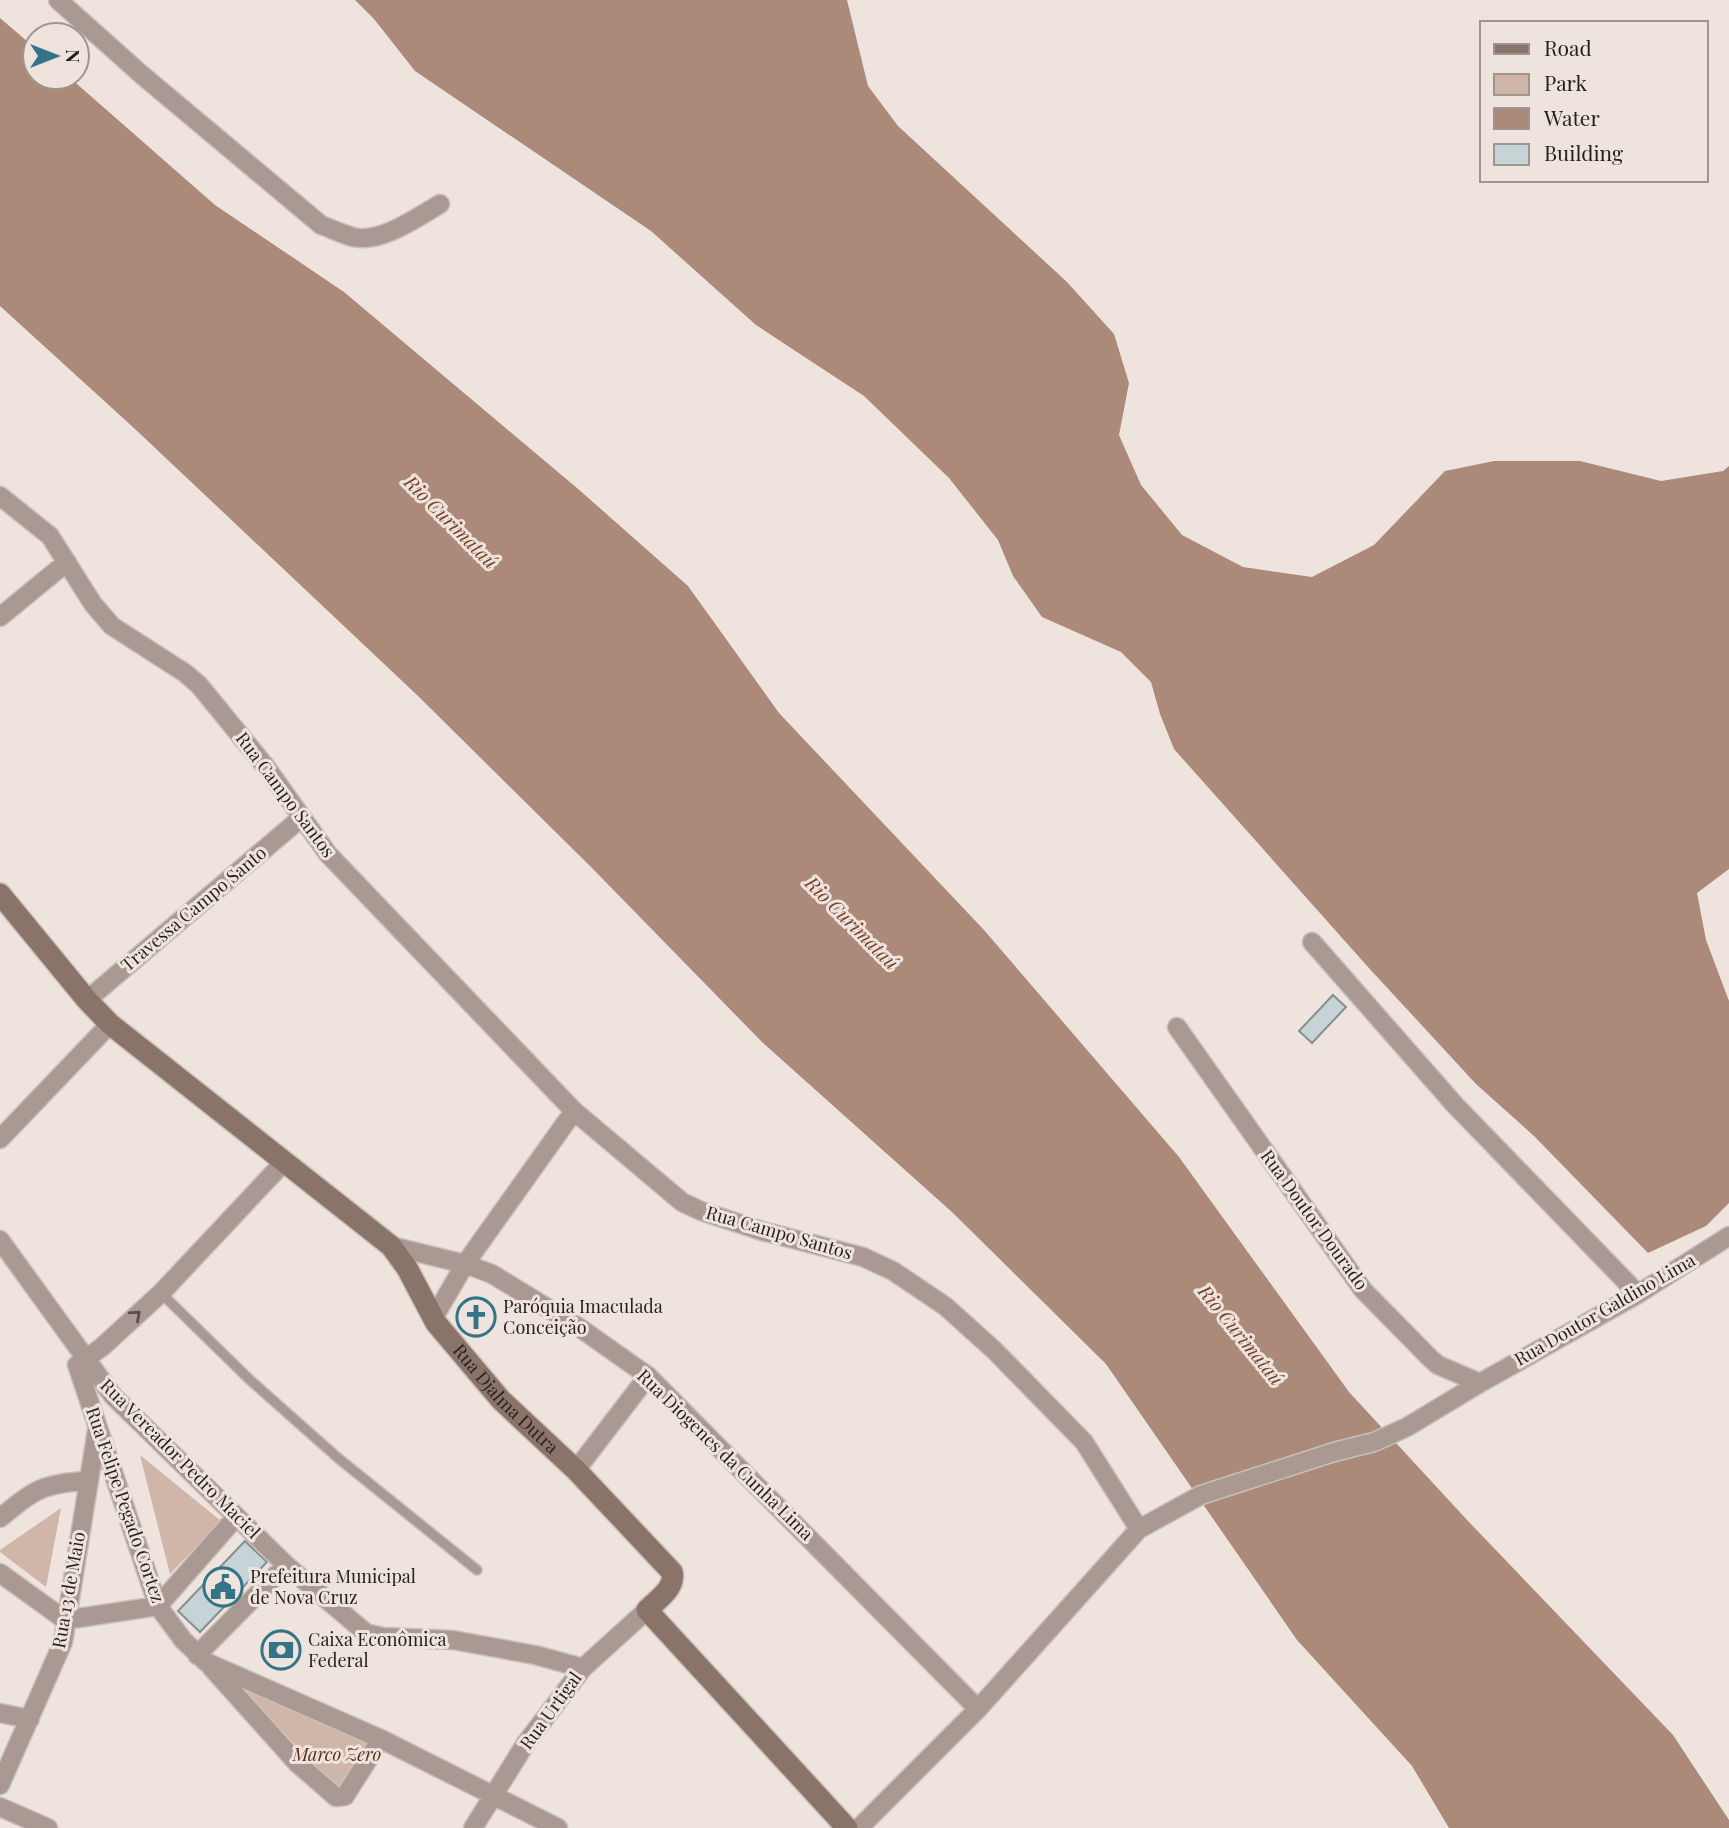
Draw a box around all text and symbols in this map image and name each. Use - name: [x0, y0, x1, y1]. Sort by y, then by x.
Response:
- north arrow: [21, 21, 91, 91]
- legend: [1480, 21, 1708, 182]
- text: Road: [1544, 33, 1592, 61]
- text: N: [61, 49, 87, 63]
- text: Park: [1544, 68, 1588, 96]
- text: Water: [1543, 103, 1600, 131]
- text: Building: [1544, 138, 1623, 166]
- water label: Rio Curimataú: [399, 468, 504, 574]
- street label: Rua Campo Santos: [231, 727, 341, 862]
- street label: Travessa Campo Santo: [116, 840, 271, 976]
- water label: Rio Curimataú: [800, 869, 905, 975]
- street label: Rua Doutor Dourado: [1256, 1145, 1374, 1294]
- street label: Rua Campo Santos: [703, 1200, 855, 1264]
- street label: Rua Doutor Galdino Lima: [1510, 1247, 1699, 1371]
- water label: Rio Curimataú: [1193, 1278, 1290, 1390]
- place label: Paróquia Imaculada Conceição: [503, 1294, 663, 1339]
- church icon: Paróquia Imaculada Conceição: [455, 1296, 497, 1338]
- one-way arrow: [128, 1311, 141, 1324]
- street label: Rua Djalma Dutra: [448, 1339, 564, 1459]
- street label: Rua Diogenes da Cunha Lima: [632, 1364, 819, 1545]
- street label: Rua Vereador Pedro Maciel: [96, 1373, 266, 1543]
- street label: Rua Felipe Pegado Cortez: [81, 1404, 171, 1606]
- street label: Rua 13 de Maio: [46, 1529, 90, 1650]
- place label: Prefeitura Municipal de Nova Cruz: [250, 1564, 416, 1609]
- public building icon: Prefeitura Municipal de Nova Cruz: [202, 1566, 244, 1608]
- place label: Caixa Econômica Federal: [308, 1627, 446, 1672]
- bank icon: Caixa Econômica Federal: [260, 1629, 302, 1671]
- street label: Rua Urtigal: [514, 1667, 586, 1754]
- park label: Marco Zero: [292, 1742, 381, 1766]

